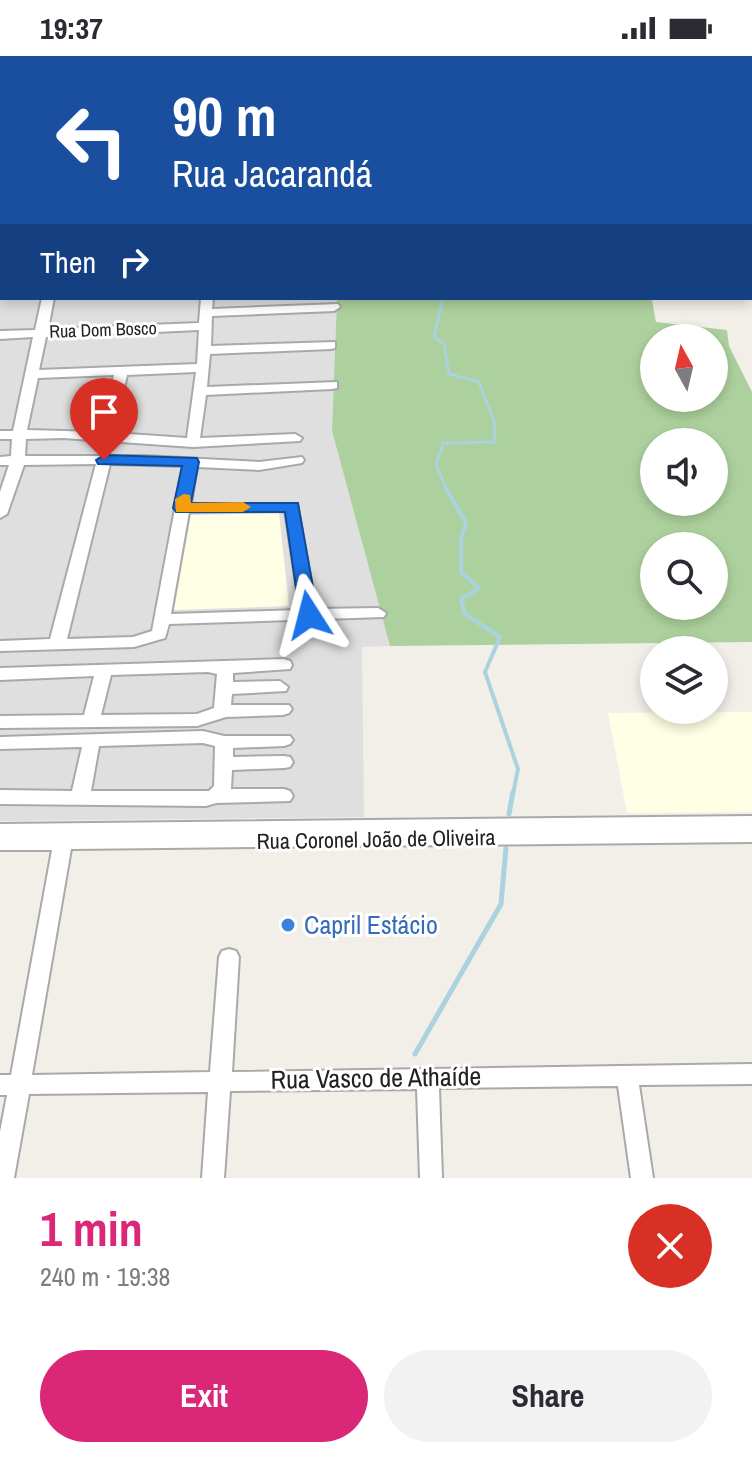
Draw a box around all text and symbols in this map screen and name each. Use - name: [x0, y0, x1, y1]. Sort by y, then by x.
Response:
- text: 19:37: [40, 8, 103, 48]
- text: 90 m: [172, 78, 277, 153]
- icon: left: [40, 88, 144, 192]
- text: Rua Jacarandá: [172, 150, 372, 198]
- icon: right: [112, 240, 156, 284]
- text: Then: [40, 242, 96, 282]
- street label: Rua Dom Bosco: [49, 315, 157, 344]
- north arrow: [640, 324, 728, 412]
- map controls: [640, 324, 728, 724]
- pin: [70, 378, 138, 460]
- icon: arrive: [82, 390, 126, 434]
- button: sound: [640, 428, 728, 516]
- button: search: [640, 532, 728, 620]
- position arrow: [267, 573, 351, 657]
- button: layers: [640, 636, 728, 724]
- street label: Rua Coronel João de Oliveira: [256, 822, 496, 856]
- place label: Capril Estácio: [304, 907, 438, 942]
- marker: Capril Estácio: [279, 916, 297, 934]
- street label: Rua Vasco de Athaíde: [270, 1058, 482, 1097]
- text: 1 min: [40, 1196, 143, 1261]
- button: close: [628, 1204, 712, 1288]
- text: 240 m · 19:38: [40, 1259, 170, 1294]
- button: Exit: [40, 1350, 368, 1442]
- button: Share: [384, 1350, 712, 1442]

